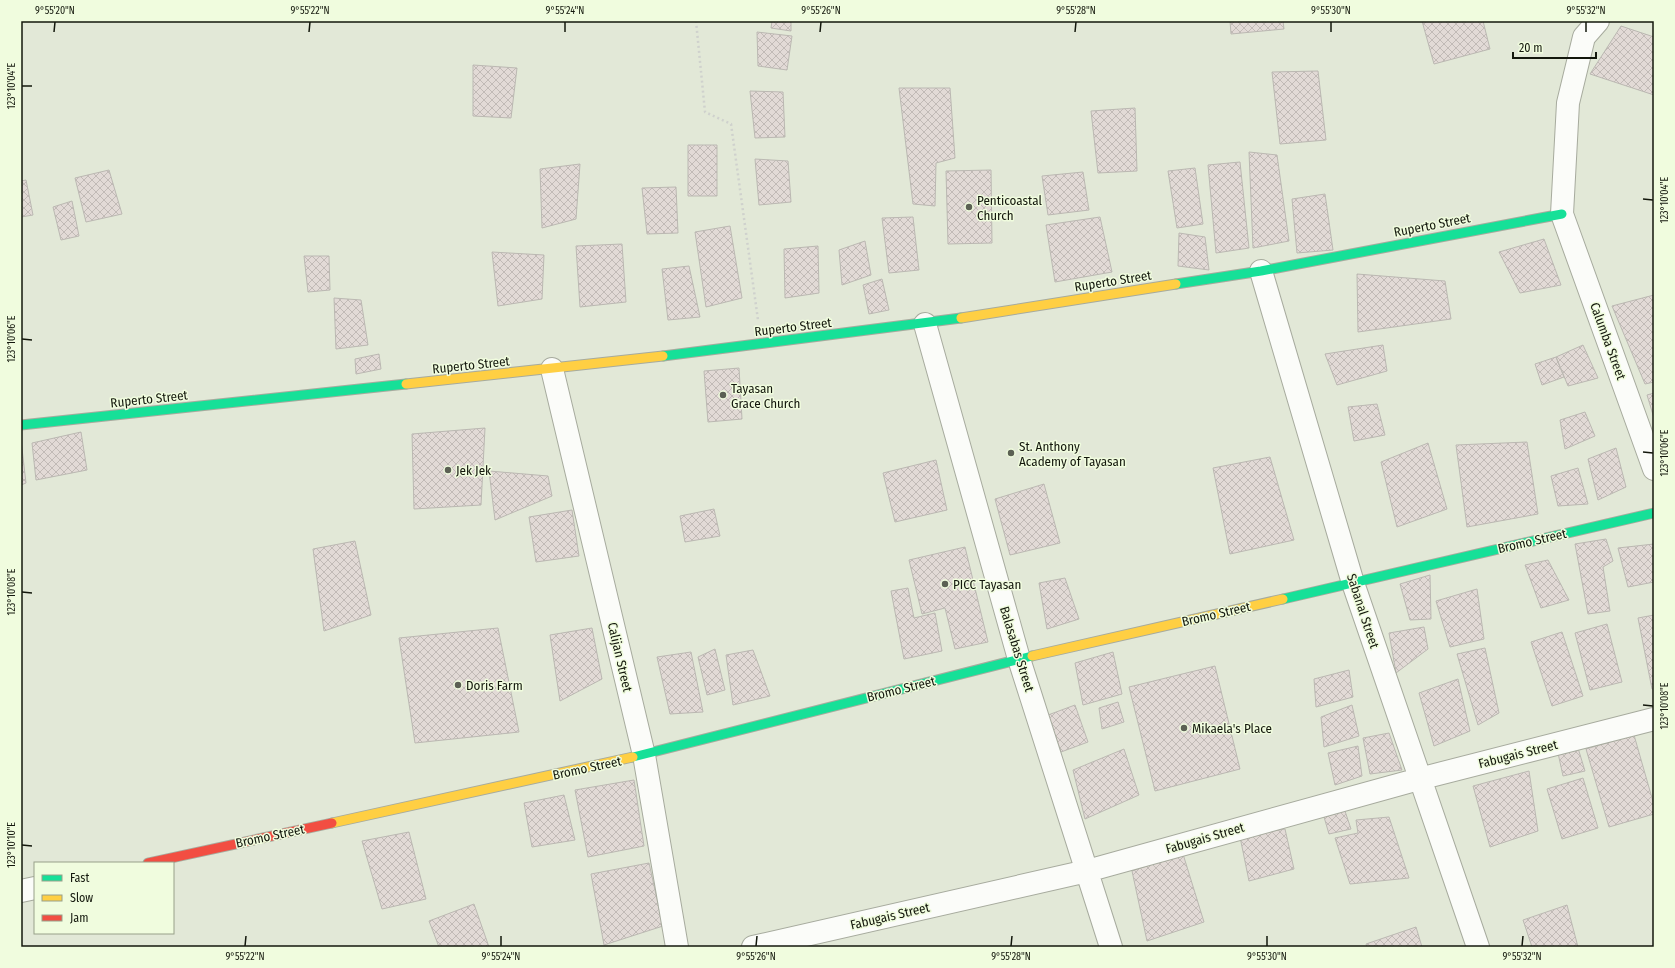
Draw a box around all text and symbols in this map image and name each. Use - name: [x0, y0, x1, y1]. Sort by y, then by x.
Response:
- text: 9°55'20"N: [35, 5, 75, 17]
- text: 9°55'22"N: [290, 5, 330, 17]
- text: 9°55'24"N: [546, 5, 584, 17]
- text: 9°55'26"N: [801, 5, 841, 17]
- text: 9°55'28"N: [1056, 5, 1096, 17]
- text: 9°55'30"N: [1311, 5, 1351, 17]
- text: 9°55'32"N: [1566, 5, 1606, 17]
- scale bar: [1513, 34, 1596, 60]
- text: 20 m: [1519, 41, 1543, 55]
- text: 123°10'04"E: [6, 62, 18, 109]
- text: 123°10'04"E: [1659, 176, 1671, 223]
- place label: Penticoastal Church: [977, 193, 1042, 223]
- marker: Penticoastal Church: [964, 202, 974, 212]
- street label: Ruperto Street: [1392, 210, 1472, 240]
- street label: Ruperto Street: [1073, 267, 1153, 294]
- street label: Calumba Street: [1587, 300, 1629, 382]
- text: 123°10'06"E: [6, 315, 18, 362]
- street label: Ruperto Street: [754, 315, 833, 339]
- street label: Ruperto Street: [432, 353, 511, 377]
- place label: Tayasan Grace Church: [731, 381, 800, 411]
- street label: Ruperto Street: [110, 387, 189, 411]
- marker: Tayasan Grace Church: [718, 390, 728, 400]
- text: 123°10'06"E: [1659, 429, 1671, 476]
- place label: St. Anthony Academy of Tayasan: [1019, 439, 1126, 469]
- marker: St. Anthony Academy of Tayasan: [1006, 448, 1016, 458]
- place label: Jek Jek: [456, 463, 492, 478]
- marker: Jek Jek: [443, 465, 453, 475]
- street label: Bromo Street: [1496, 526, 1569, 556]
- text: 123°10'08"E: [6, 568, 18, 615]
- street label: Sabanal Street: [1344, 572, 1382, 651]
- place label: PICC Tayasan: [953, 577, 1021, 592]
- marker: PICC Tayasan: [940, 579, 950, 589]
- street label: Bromo Street: [1180, 599, 1253, 629]
- street label: Balasabas Street: [997, 604, 1037, 694]
- street label: Calijan Street: [605, 621, 635, 694]
- street label: Bromo Street: [865, 673, 937, 705]
- place label: Doris Farm: [466, 678, 523, 693]
- marker: Doris Farm: [453, 680, 463, 690]
- text: 123°10'08"E: [1659, 682, 1671, 729]
- place label: Mikaela's Place: [1192, 721, 1272, 736]
- marker: Mikaela's Place: [1179, 723, 1189, 733]
- street label: Fabugais Street: [1477, 737, 1560, 771]
- street label: Bromo Street: [551, 753, 624, 783]
- street label: Fabugais Street: [1164, 819, 1247, 856]
- street label: Bromo Street: [234, 821, 307, 851]
- text: 123°10'10"E: [6, 822, 18, 868]
- legend: [34, 862, 174, 934]
- text: Fast: [70, 871, 89, 885]
- text: Slow: [70, 891, 93, 905]
- street label: Fabugais Street: [849, 899, 932, 932]
- text: Jam: [70, 911, 88, 925]
- text: 9°55'22"N: [225, 951, 265, 963]
- text: 9°55'24"N: [482, 951, 520, 963]
- text: 9°55'26"N: [736, 951, 776, 963]
- text: 9°55'28"N: [991, 951, 1031, 963]
- text: 9°55'30"N: [1247, 951, 1287, 963]
- text: 9°55'32"N: [1502, 951, 1542, 963]

